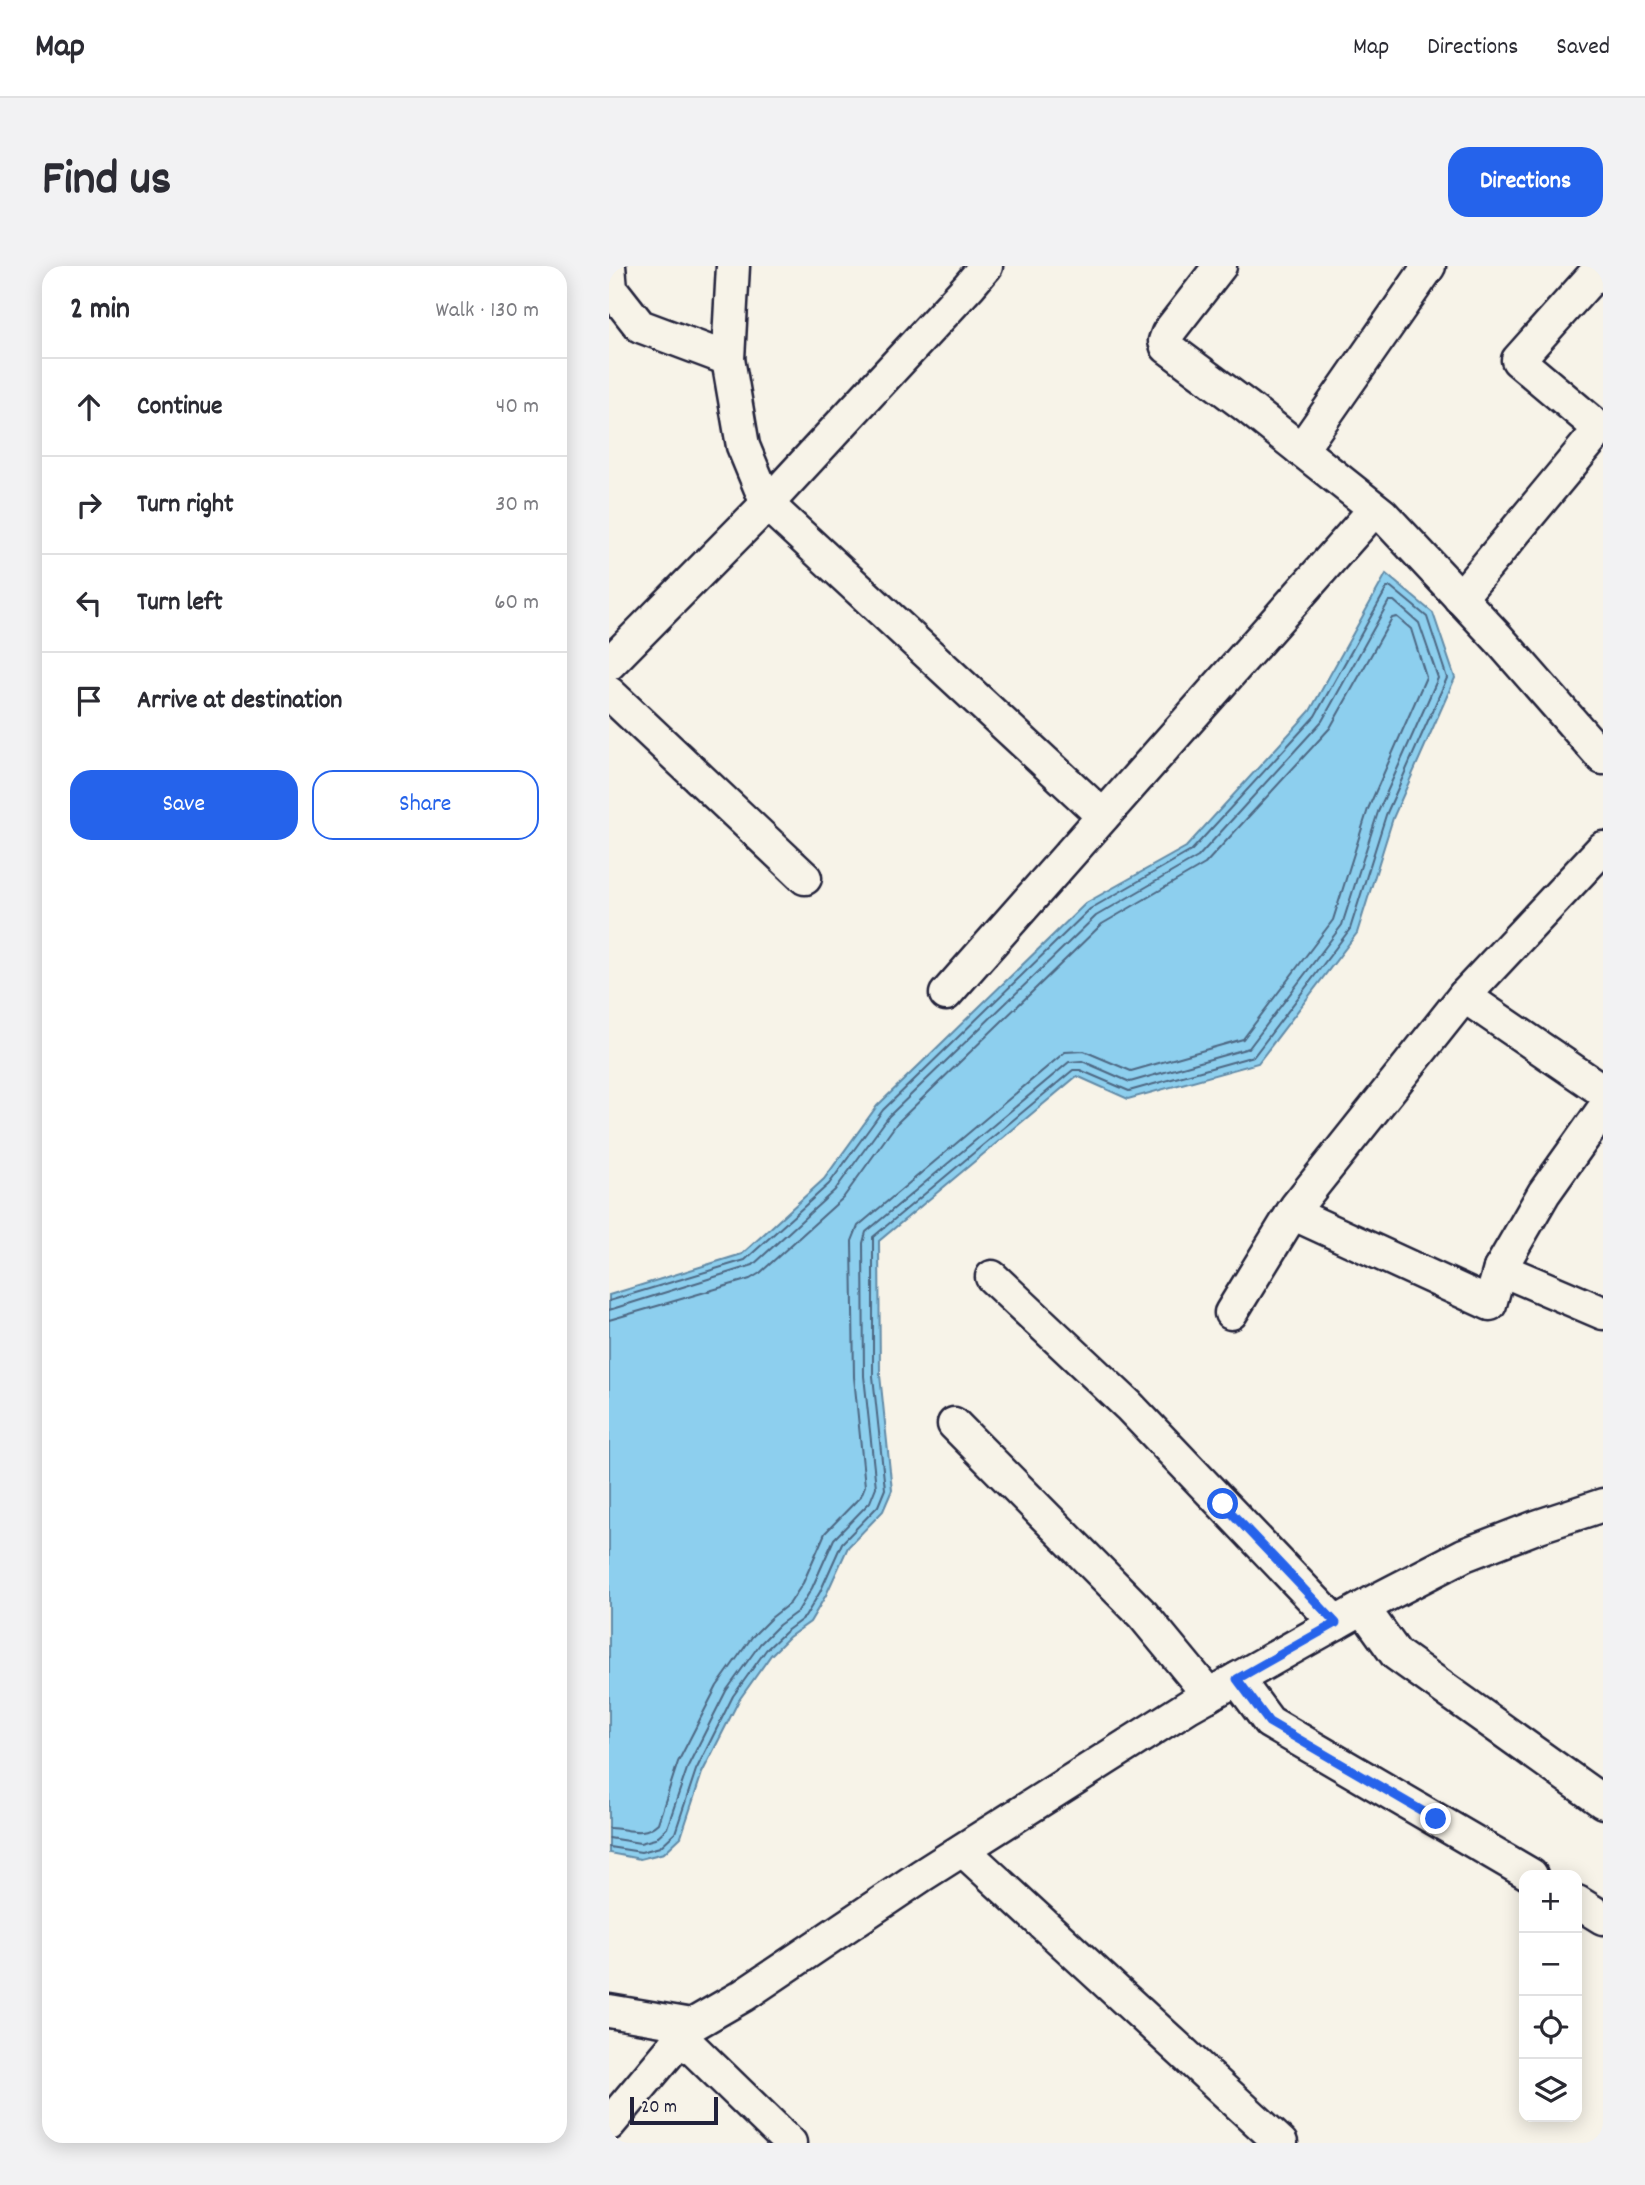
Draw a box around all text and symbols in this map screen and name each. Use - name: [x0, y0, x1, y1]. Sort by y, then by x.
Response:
- text: Map: [35, 25, 85, 72]
- text: Map: [1353, 31, 1389, 65]
- text: Directions: [1427, 31, 1518, 65]
- text: Saved: [1556, 31, 1610, 65]
- text: Find us: [42, 147, 171, 217]
- button: Directions: [1448, 147, 1603, 217]
- text: 2 min: [70, 290, 130, 333]
- text: Walk · 130 m: [435, 295, 539, 328]
- icon: ahead: [70, 388, 108, 426]
- text: Continue: [137, 389, 222, 426]
- text: 40 m: [496, 391, 539, 424]
- icon: right: [70, 486, 108, 524]
- text: Turn right: [137, 487, 234, 524]
- text: 30 m: [495, 489, 539, 522]
- icon: left: [70, 584, 108, 622]
- text: Turn left: [137, 585, 223, 622]
- text: 60 m: [494, 587, 539, 620]
- icon: arrive: [70, 682, 108, 720]
- text: Arrive at destination: [137, 683, 342, 720]
- button: Save: [70, 770, 298, 840]
- button: Share: [312, 770, 539, 840]
- route start: [1207, 1488, 1238, 1519]
- route end: [1420, 1803, 1451, 1834]
- map controls: [1519, 1870, 1582, 2122]
- button: +: [1519, 1870, 1582, 1933]
- button: −: [1519, 1933, 1582, 1996]
- button: locate: [1519, 1996, 1582, 2059]
- button: layers: [1519, 2059, 1582, 2122]
- scale bar: [630, 2094, 717, 2126]
- text: 20 m: [641, 2095, 677, 2122]

